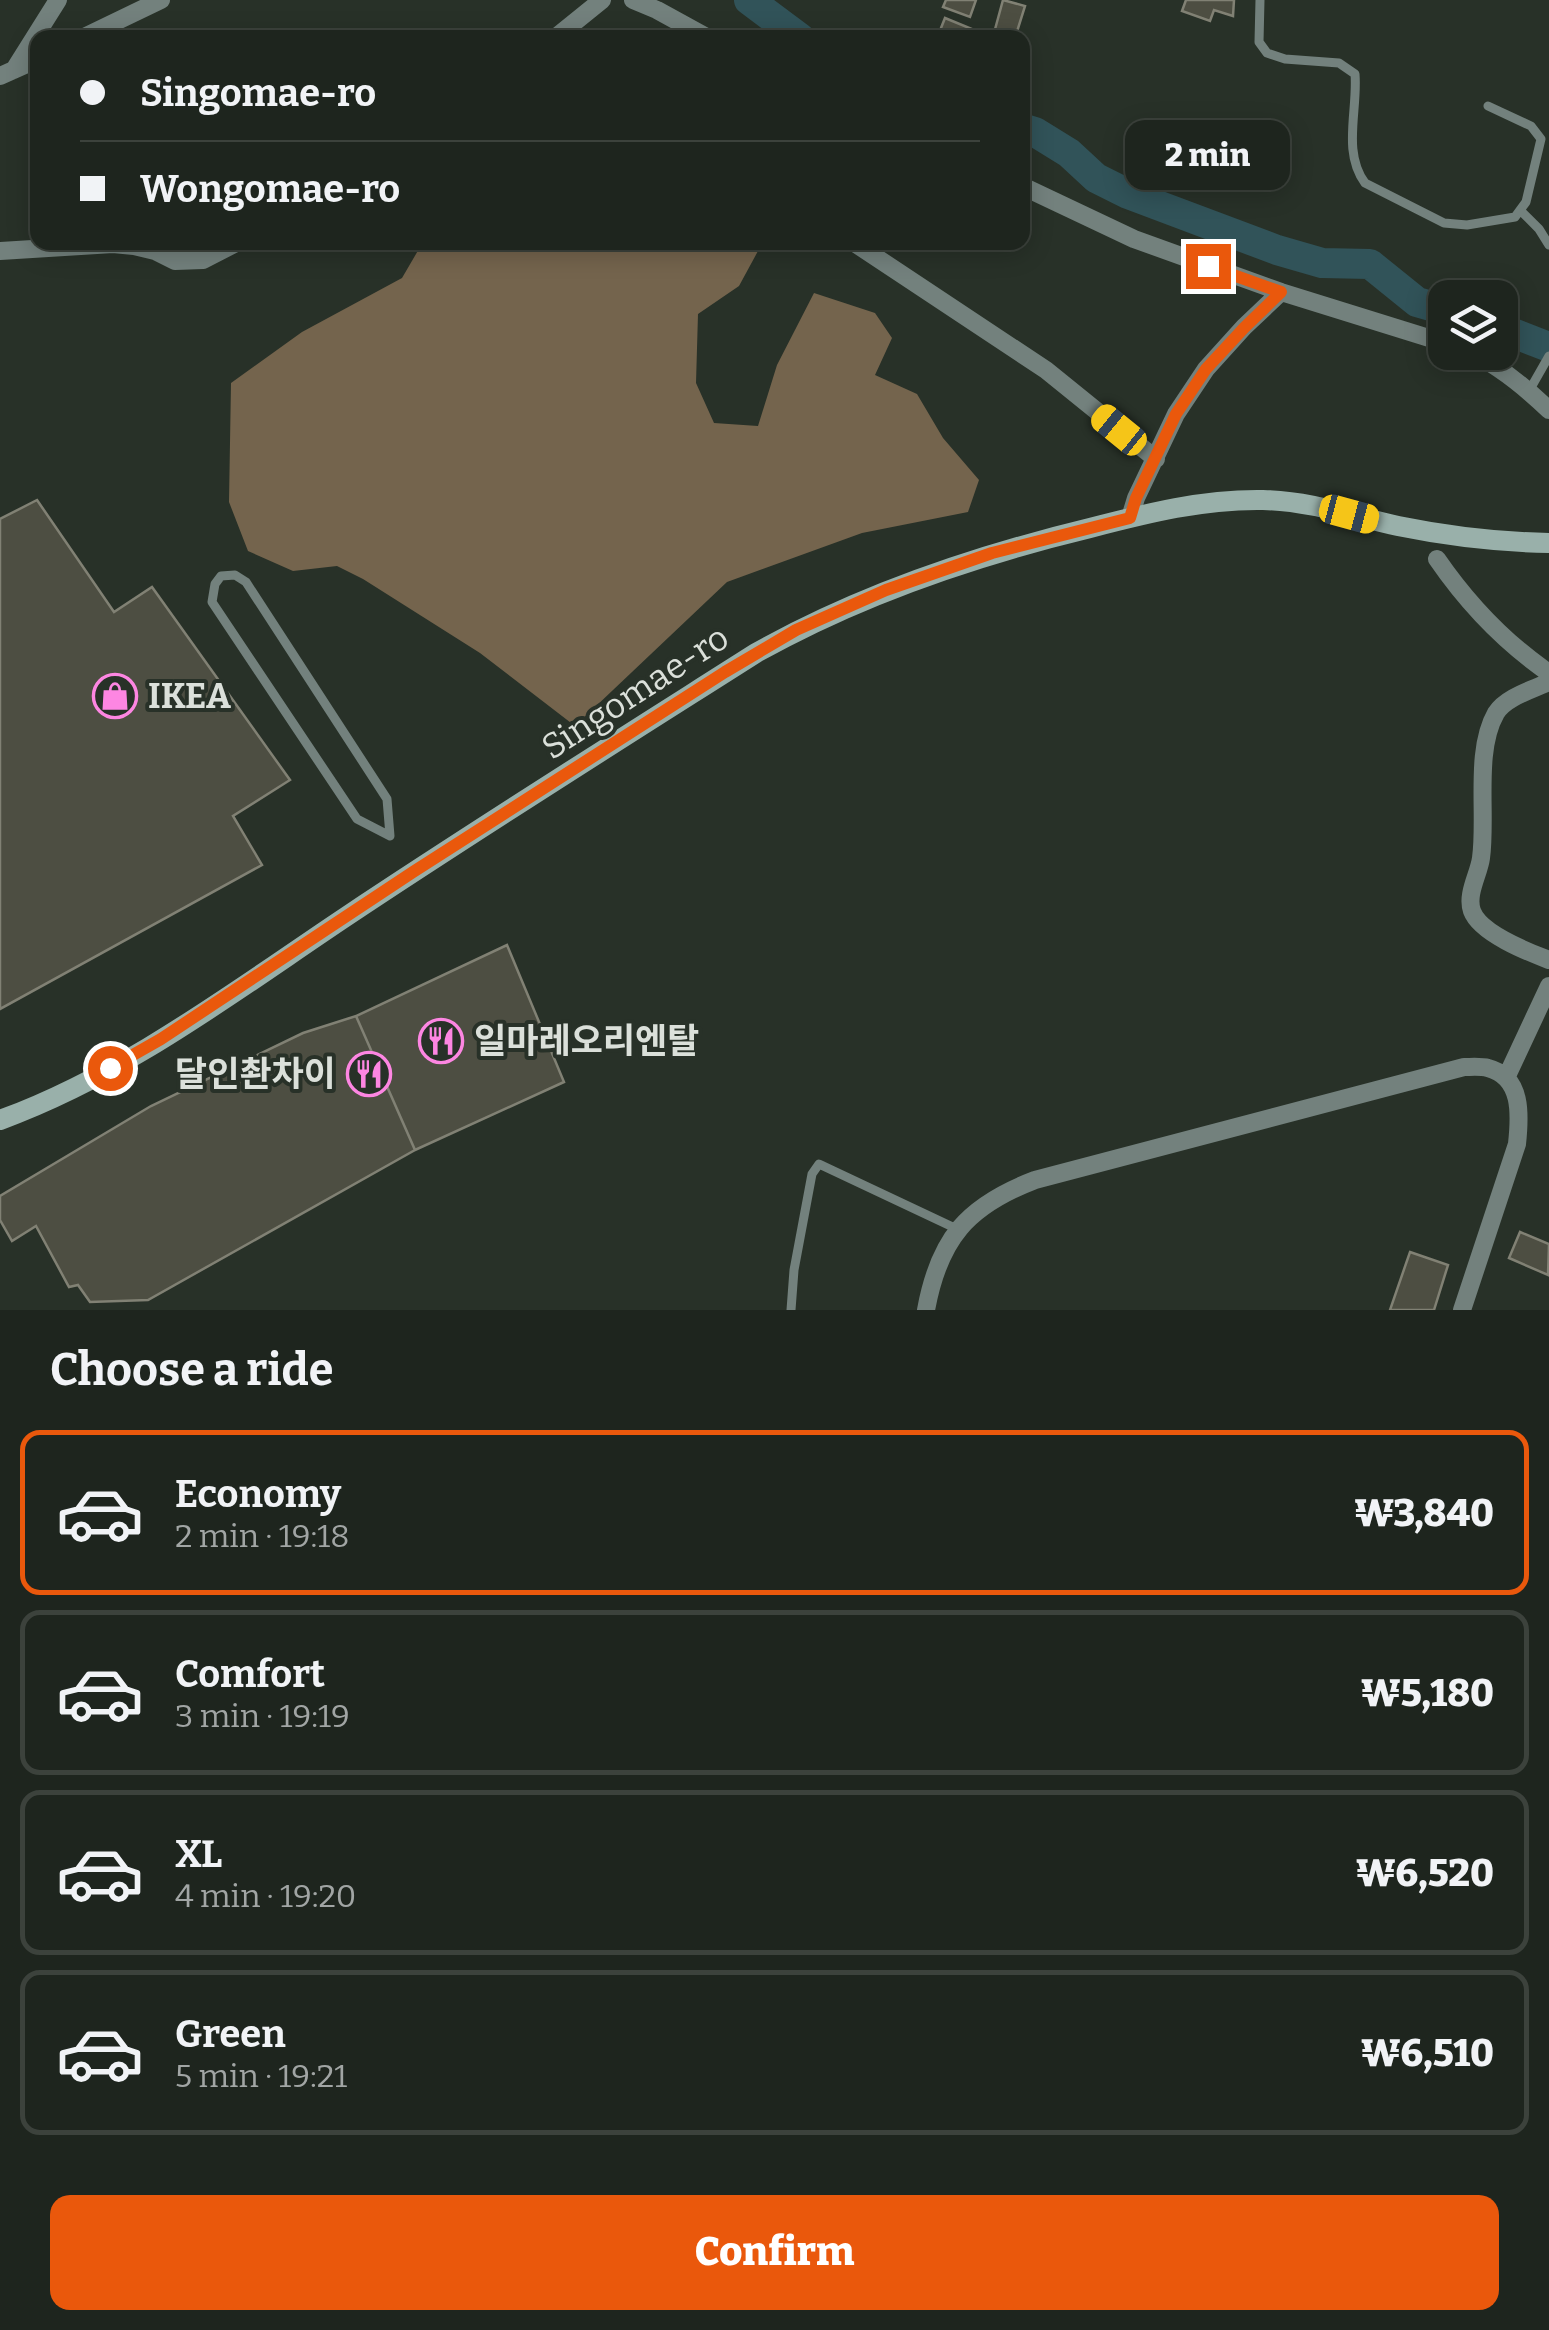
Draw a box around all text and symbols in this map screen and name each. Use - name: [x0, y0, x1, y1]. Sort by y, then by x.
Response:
- text: Singomae-ro: [140, 70, 376, 116]
- callout: 2 min: [1126, 121, 1290, 191]
- text: 2 min: [1165, 136, 1250, 174]
- text: Wongomae-ro: [140, 166, 400, 212]
- route end: [1186, 244, 1231, 289]
- map controls: [1428, 280, 1518, 370]
- button: layers: [1428, 280, 1518, 370]
- car: [1086, 399, 1152, 461]
- car: [1316, 492, 1382, 536]
- street label: Singomae-ro: [534, 616, 736, 768]
- shop icon: IKEA: [92, 673, 138, 719]
- place label: IKEA: [148, 675, 231, 717]
- restaurant icon: 일마레오리엔탈: [418, 1018, 464, 1064]
- place label: 일마레오리엔탈: [474, 1020, 699, 1062]
- route start: [88, 1046, 133, 1091]
- restaurant icon: 달인촨차이: [346, 1051, 392, 1097]
- place label: 달인촨차이: [175, 1053, 336, 1095]
- text: Choose a ride: [50, 1343, 333, 1397]
- icon: car: [55, 1468, 145, 1558]
- text: Economy: [175, 1471, 341, 1517]
- text: ₩3,840: [1354, 1490, 1494, 1536]
- text: 2 min · 19:18: [175, 1517, 349, 1555]
- icon: car: [55, 1648, 145, 1738]
- text: Comfort: [175, 1651, 325, 1697]
- text: ₩5,180: [1361, 1670, 1494, 1716]
- text: 3 min · 19:19: [175, 1697, 350, 1735]
- icon: car: [55, 1828, 145, 1918]
- text: XL: [175, 1831, 222, 1877]
- text: ₩6,520: [1356, 1850, 1494, 1896]
- text: 4 min · 19:20: [175, 1877, 356, 1915]
- icon: car: [55, 2008, 145, 2098]
- text: Green: [175, 2011, 286, 2057]
- text: ₩6,510: [1361, 2030, 1494, 2076]
- text: 5 min · 19:21: [175, 2057, 347, 2095]
- button: Confirm: [50, 2195, 1499, 2310]

